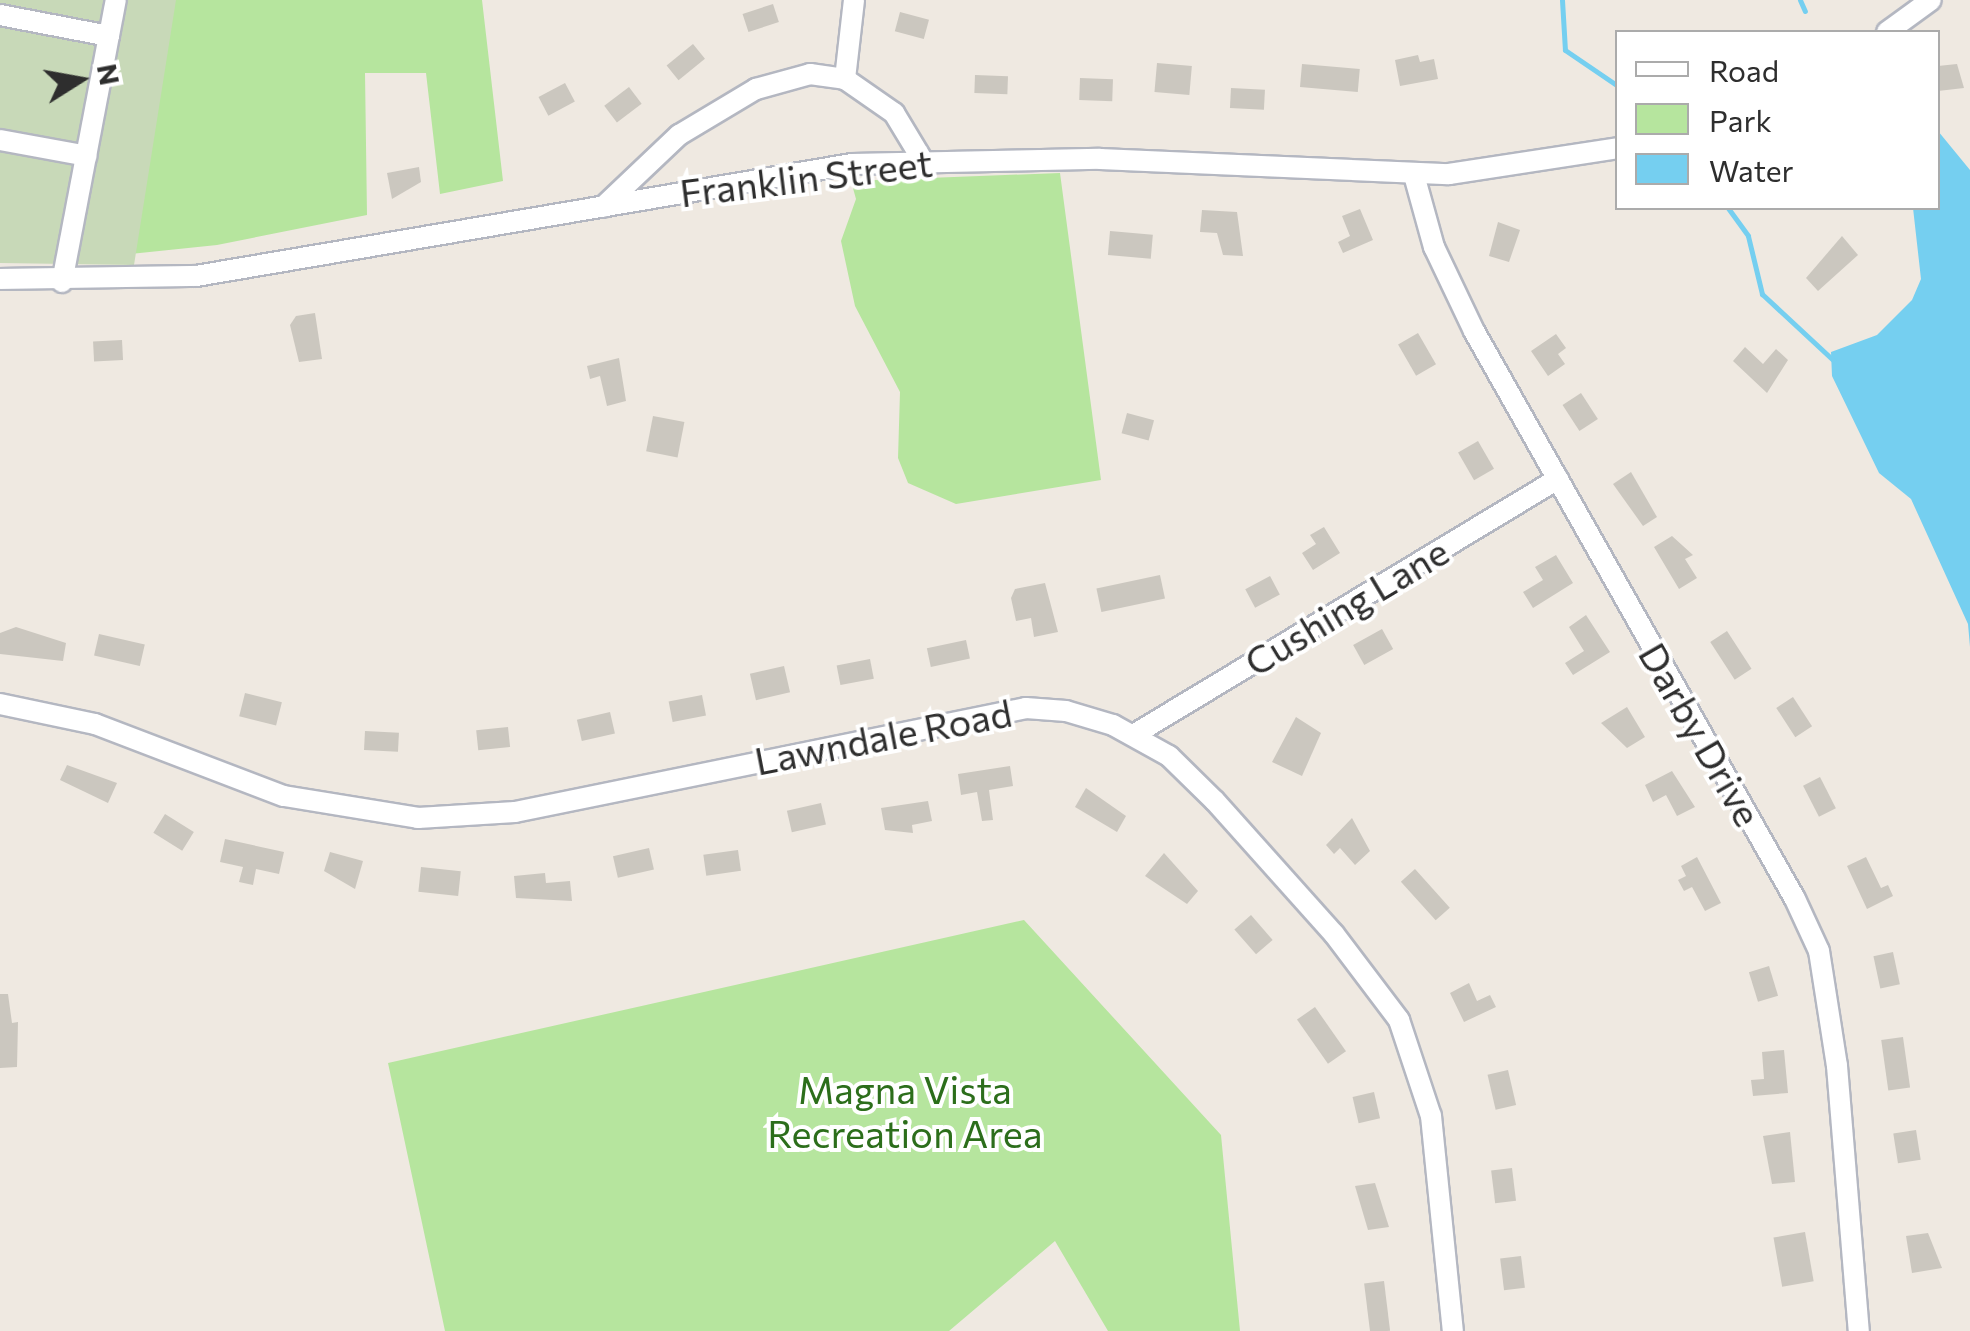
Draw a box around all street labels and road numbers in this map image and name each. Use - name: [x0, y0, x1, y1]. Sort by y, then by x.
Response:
- street label: Franklin Street: [677, 139, 935, 215]
- street label: Cushing Lane: [1236, 527, 1456, 685]
- street label: Darby Drive: [1630, 634, 1772, 834]
- street label: Lawndale Road: [751, 689, 1015, 783]

